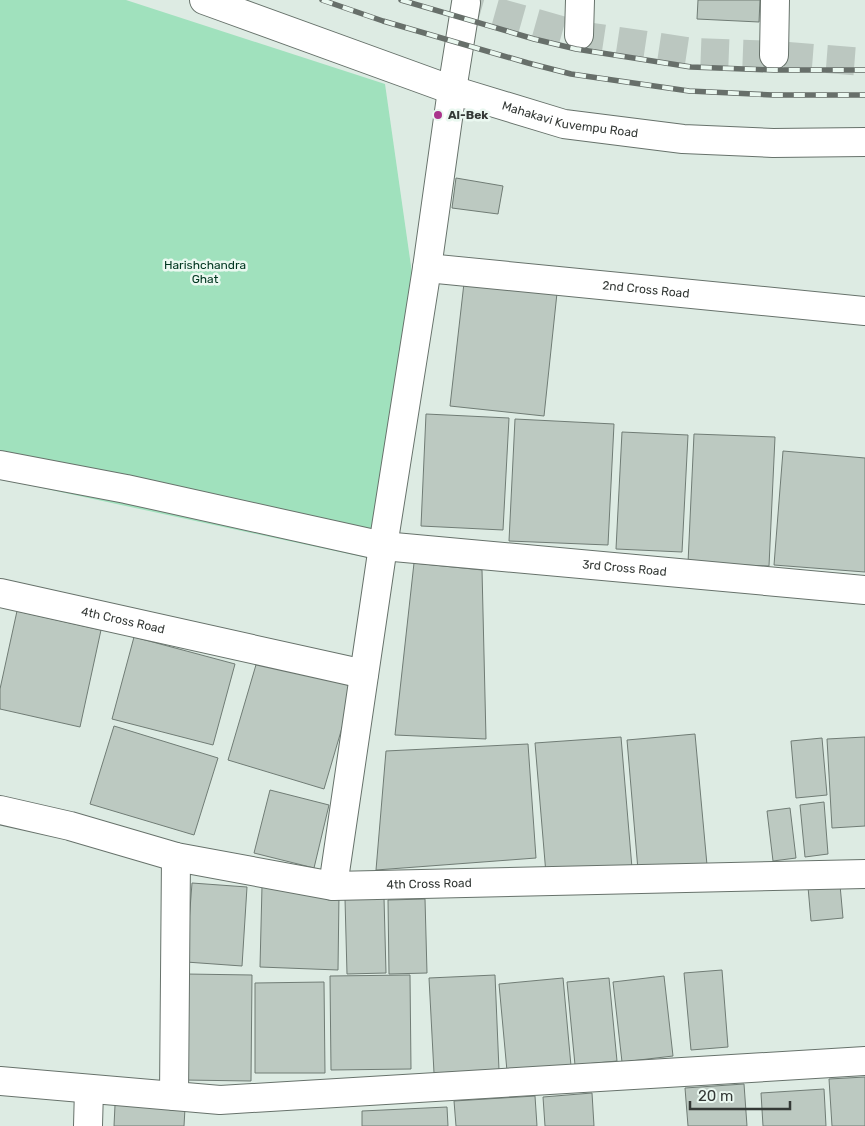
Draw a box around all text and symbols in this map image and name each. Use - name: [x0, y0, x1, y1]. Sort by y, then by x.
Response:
- street label: Mahakavi Kuvempu Road: [500, 99, 639, 140]
- place label: Al-Bek: [448, 108, 488, 122]
- marker: Al-Bek: [432, 109, 444, 121]
- park label: Harishchandra Ghat: [164, 258, 246, 286]
- street label: 2nd Cross Road: [602, 278, 690, 301]
- street label: 3rd Cross Road: [582, 557, 667, 579]
- street label: 4th Cross Road: [80, 604, 166, 636]
- street label: 4th Cross Road: [386, 876, 472, 892]
- scale bar: [690, 1078, 790, 1110]
- text: 20 m: [698, 1087, 733, 1105]

